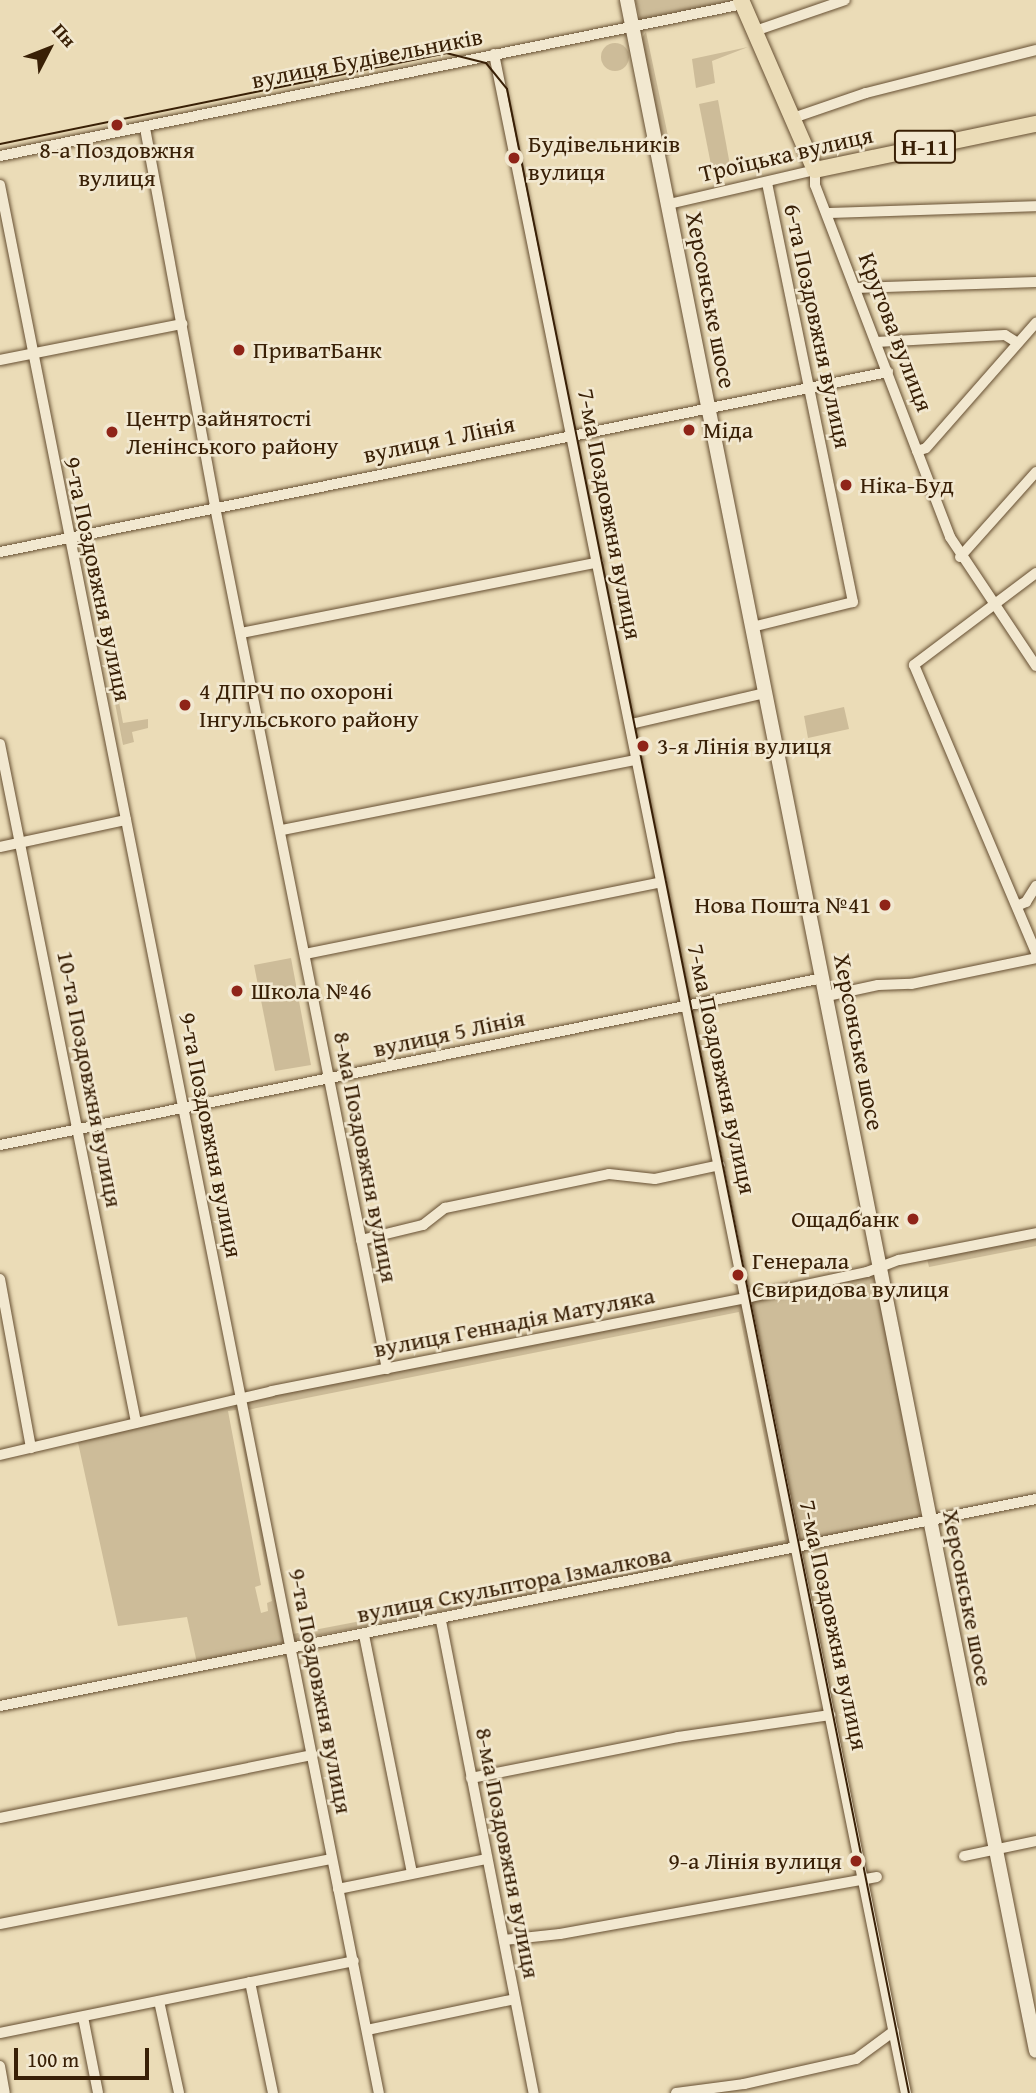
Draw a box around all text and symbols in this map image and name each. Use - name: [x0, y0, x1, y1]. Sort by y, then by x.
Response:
- north arrow: [14, 14, 84, 84]
- text: Пн: [46, 17, 83, 53]
- street label: вулиця Будівельників: [249, 21, 485, 95]
- marker: 8-а Поздовжня вулиця: [109, 117, 125, 133]
- street label: Троїцька вулиця: [696, 120, 876, 188]
- road number: Н-11: [894, 128, 956, 166]
- place label: Будівельників вулиця: [528, 130, 680, 186]
- place label: 8-а Поздовжня вулиця: [39, 136, 195, 192]
- marker: Будівельників вулиця: [506, 150, 522, 166]
- street label: 6-та Поздовжня вулиця: [778, 201, 858, 451]
- street label: Херсонське шосе: [680, 209, 742, 391]
- street label: Кругова вулиця: [852, 248, 940, 416]
- place label: ПриватБанк: [253, 336, 382, 364]
- marker: ПриватБанк: [231, 342, 247, 358]
- street label: 7-ма Поздовжня вулиця: [572, 386, 648, 642]
- place label: Центр зайнятості Ленінського району: [126, 404, 339, 460]
- street label: вулиця 1 Лінія: [361, 409, 517, 469]
- place label: Міда: [703, 416, 753, 444]
- marker: Міда: [681, 422, 697, 438]
- marker: Центр зайнятості Ленінського району: [104, 424, 120, 440]
- street label: 9-та Поздовжня вулиця: [58, 454, 138, 704]
- place label: Ніка-Буд: [860, 471, 954, 499]
- marker: Ніка-Буд: [838, 477, 854, 493]
- place label: 4 ДПРЧ по охороні Інгульського району: [199, 677, 419, 733]
- marker: 4 ДПРЧ по охороні Інгульського району: [177, 697, 193, 713]
- place label: 3-я Лінія вулиця: [657, 732, 832, 760]
- marker: 3-я Лінія вулиця: [635, 738, 651, 754]
- place label: Нова Пошта №41: [694, 891, 871, 919]
- marker: Нова Пошта №41: [877, 897, 893, 913]
- street label: 7-ма Поздовжня вулиця: [681, 941, 763, 1197]
- street label: 10-та Поздовжня вулиця: [51, 948, 129, 1210]
- street label: Херсонське шосе: [828, 951, 890, 1133]
- place label: Школа №46: [251, 977, 372, 1005]
- marker: Школа №46: [229, 983, 245, 999]
- street label: вулиця 5 Лінія: [371, 1003, 527, 1063]
- street label: 9-та Поздовжня вулиця: [173, 1010, 249, 1260]
- street label: 8-ма Поздовжня вулиця: [328, 1029, 404, 1285]
- place label: Ощадбанк: [791, 1205, 899, 1233]
- marker: Ощадбанк: [905, 1211, 921, 1227]
- place label: Генерала Свиридова вулиця: [752, 1247, 949, 1303]
- marker: Генерала Свиридова вулиця: [730, 1267, 746, 1283]
- street label: вулиця Геннадія Матуляка: [371, 1281, 657, 1363]
- street label: 7-ма Поздовжня вулиця: [793, 1497, 875, 1753]
- street label: Херсонське шосе: [937, 1507, 999, 1689]
- street label: вулиця Скульптора Ізмалкова: [354, 1539, 674, 1629]
- street label: 9-та Поздовжня вулиця: [283, 1566, 359, 1816]
- street label: 8-ма Поздовжня вулиця: [470, 1725, 546, 1981]
- place label: 9-а Лінія вулиця: [668, 1847, 842, 1875]
- marker: 9-а Лінія вулиця: [848, 1853, 864, 1869]
- scale bar: [18, 2034, 152, 2078]
- text: 100 m: [27, 2044, 79, 2075]

